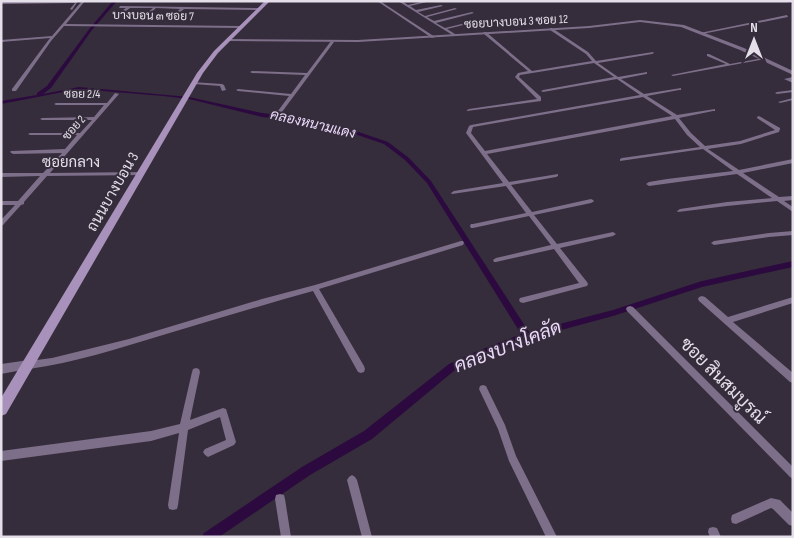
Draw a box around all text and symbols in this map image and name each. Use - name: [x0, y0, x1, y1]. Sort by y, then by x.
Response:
- street label: บางบอน ๓ ซอย 7: [112, 8, 194, 24]
- street label: ซอยบางบอน 3 ซอย 12: [464, 12, 568, 32]
- north arrow: [729, 15, 779, 65]
- text: N: [750, 19, 758, 36]
- street label: ซอย 2/4: [64, 87, 100, 102]
- water label: คลองหนามแดง: [269, 106, 357, 142]
- street label: ซอย 2: [59, 112, 89, 144]
- street label: ถนนบางบอน 3: [83, 149, 143, 235]
- street label: ซอยกลาง: [42, 153, 100, 172]
- water label: คลองบางโคลัด: [450, 314, 565, 378]
- street label: ซอย สินสมบูรณ์: [674, 331, 773, 430]

